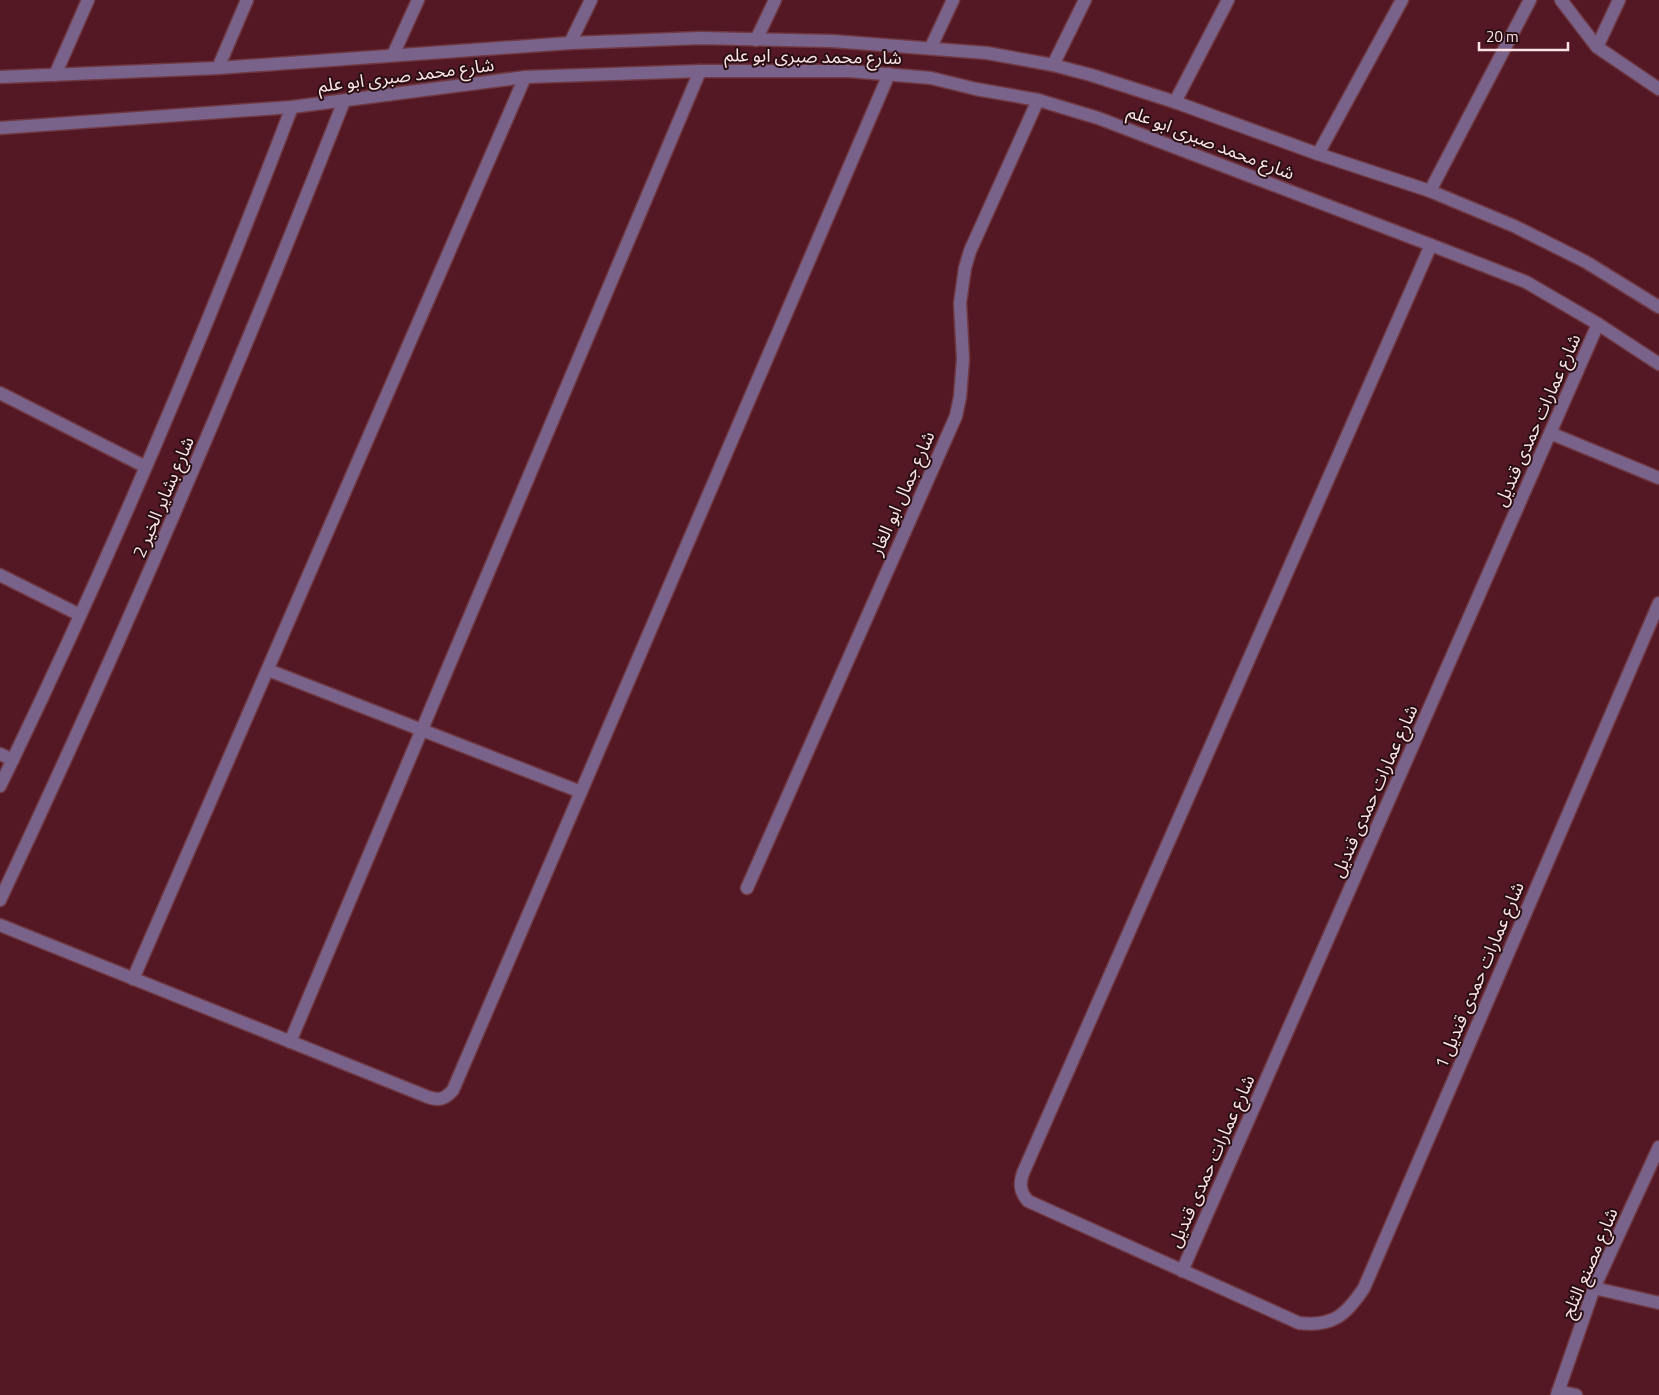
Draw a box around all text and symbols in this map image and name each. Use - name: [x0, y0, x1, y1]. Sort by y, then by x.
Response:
- scale bar: [1479, 20, 1568, 52]
- text: 20 m: [1486, 25, 1519, 48]
- street label: شارع محمد صبرى ابو علم: [724, 41, 902, 72]
- street label: شارع محمد صبرى ابو علم: [316, 51, 496, 100]
- street label: شارع محمد صبرى ابو علم: [1123, 98, 1299, 187]
- street label: شارع عمارات حمدى قنديل: [1487, 329, 1588, 511]
- street label: شارع جمال ابو الغار: [862, 427, 942, 561]
- street label: شارع بشاير الخير 2: [125, 432, 202, 562]
- street label: شارع عمارات حمدى قنديل: [1324, 700, 1425, 882]
- street label: شارع عمارات حمدى قنديل 1: [1427, 877, 1532, 1073]
- street label: شارع عمارات حمدى قنديل: [1161, 1070, 1262, 1252]
- street label: شارع مصنع الثلج: [1554, 1203, 1625, 1323]

